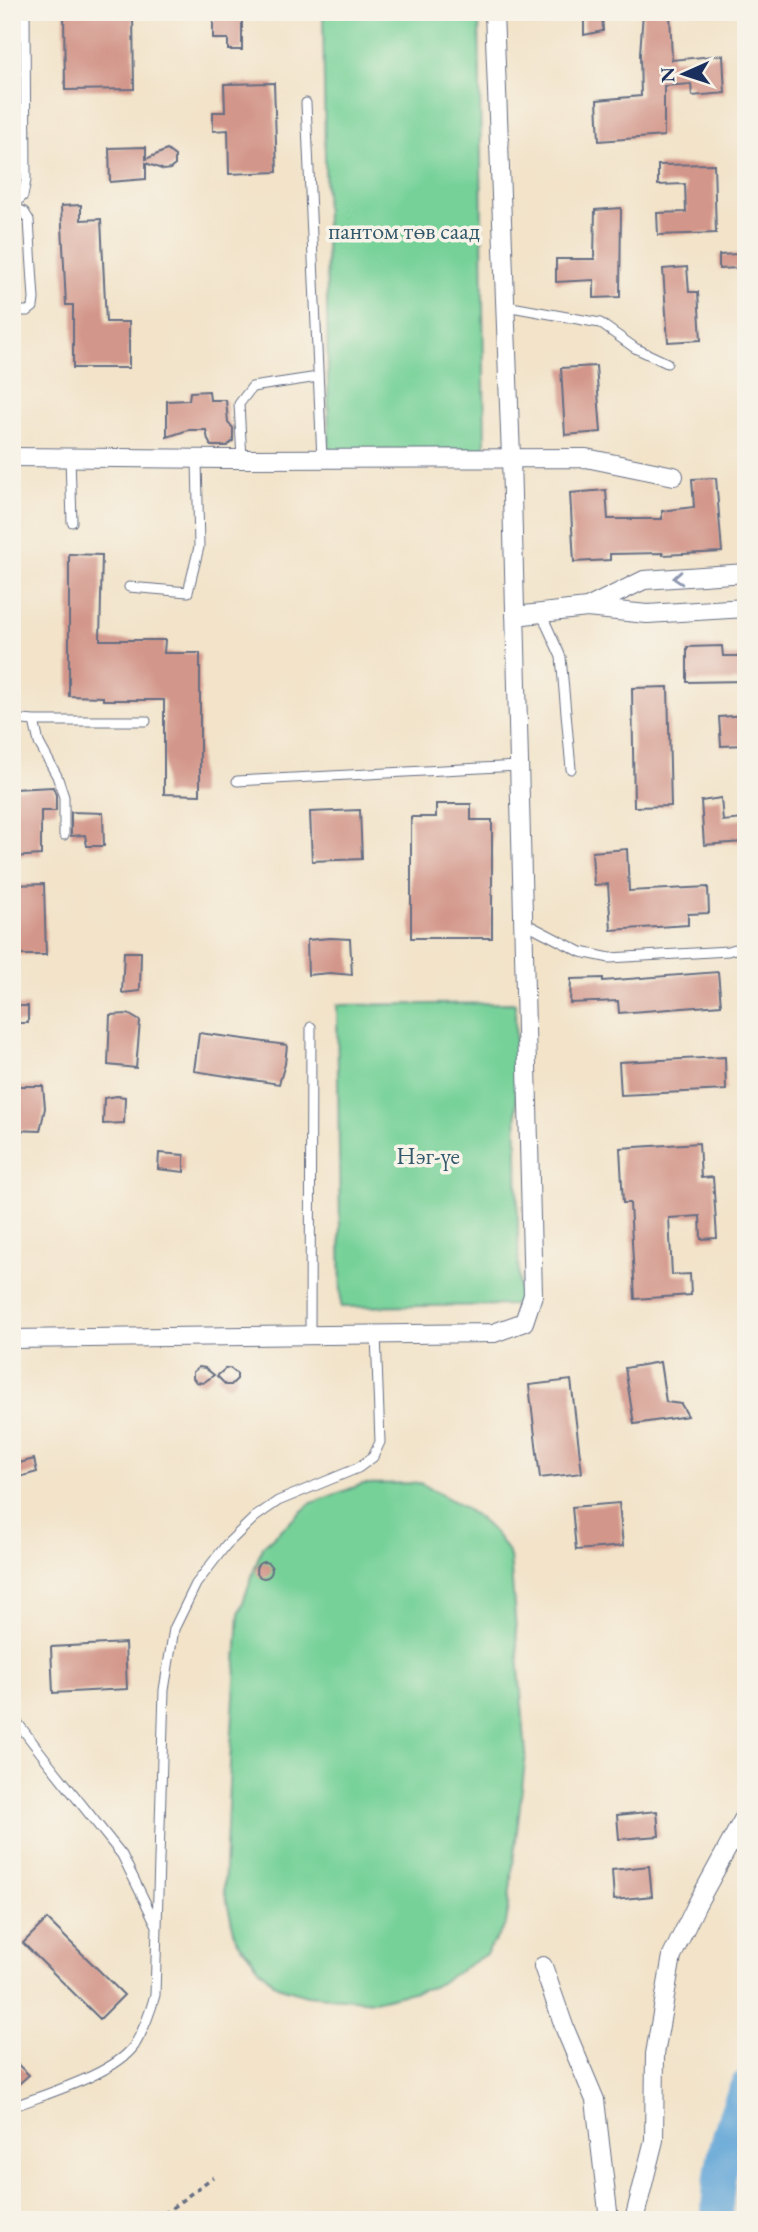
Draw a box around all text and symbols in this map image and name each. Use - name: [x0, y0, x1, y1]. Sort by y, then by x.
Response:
- north arrow: [650, 38, 720, 108]
- text: N: [655, 66, 680, 83]
- park label: пантом төв саад: [328, 215, 480, 246]
- one-way arrow: [672, 570, 683, 585]
- park label: Нэг-үе: [396, 1140, 460, 1171]

